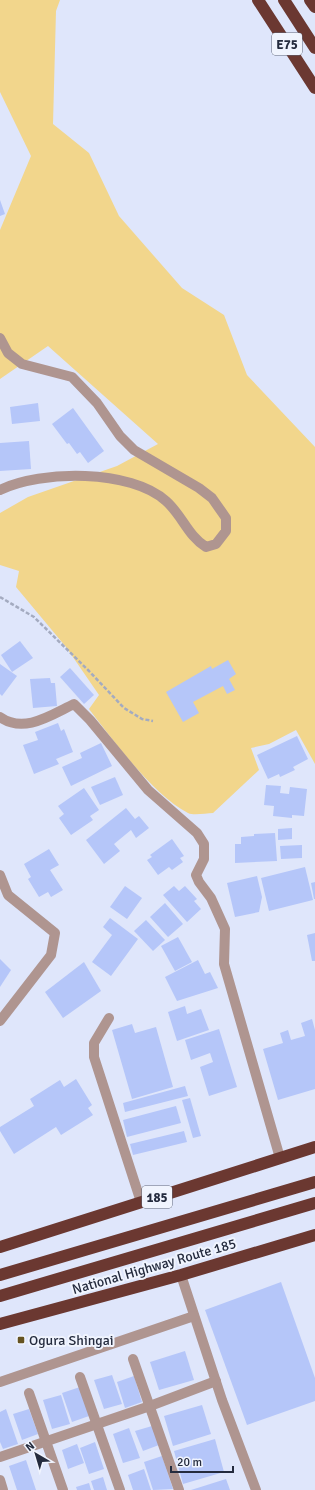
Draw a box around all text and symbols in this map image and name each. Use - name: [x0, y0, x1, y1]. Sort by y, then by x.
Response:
- road number: E75: [272, 33, 302, 55]
- road number: 185: [142, 1186, 172, 1208]
- street label: National Highway Route 185: [70, 1235, 238, 1298]
- place label: Ogura Shingai: [29, 1332, 114, 1349]
- marker: Ogura Shingai: [16, 1335, 26, 1345]
- north arrow: [16, 1434, 56, 1474]
- text: N: [23, 1439, 37, 1454]
- scale bar: [171, 1448, 233, 1474]
- text: 20 m: [177, 1455, 202, 1470]

